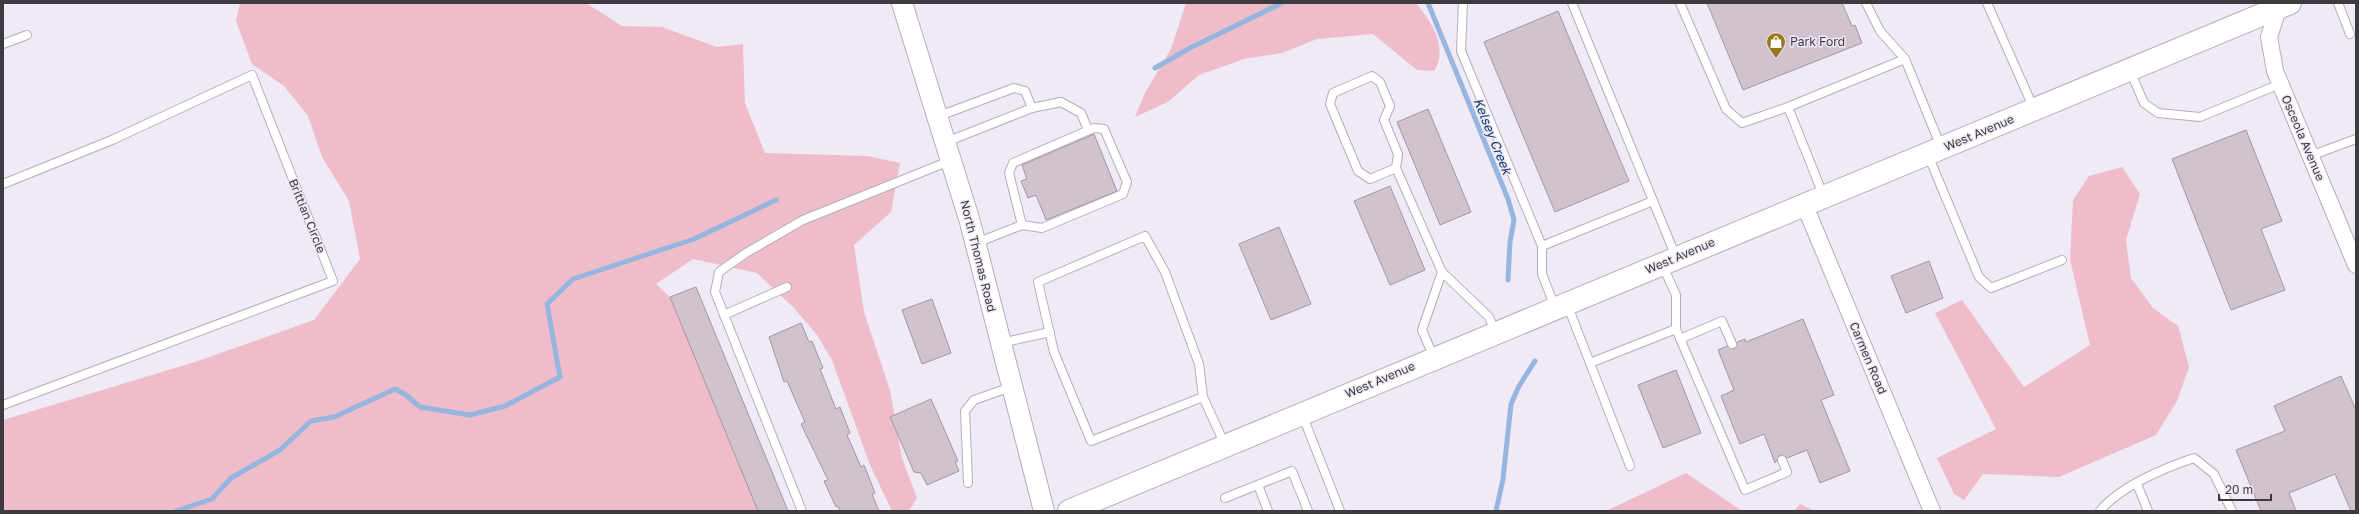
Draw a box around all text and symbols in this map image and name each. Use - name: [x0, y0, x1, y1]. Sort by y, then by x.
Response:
- shop icon: Park Ford: [1765, 31, 1787, 59]
- place label: Park Ford: [1790, 34, 1845, 49]
- street label: Osceola Avenue: [2279, 93, 2328, 183]
- water label: Kelsey Creek: [1470, 95, 1516, 178]
- street label: West Avenue: [1942, 111, 2016, 154]
- street label: Brittian Circle: [286, 176, 329, 255]
- street label: North Thomas Road: [957, 198, 1000, 313]
- street label: West Avenue: [1643, 234, 1717, 277]
- street label: Carmen Road: [1847, 319, 1890, 396]
- street label: West Avenue: [1343, 358, 1417, 401]
- scale bar: [2219, 476, 2271, 502]
- text: 20 m: [2225, 482, 2253, 497]

